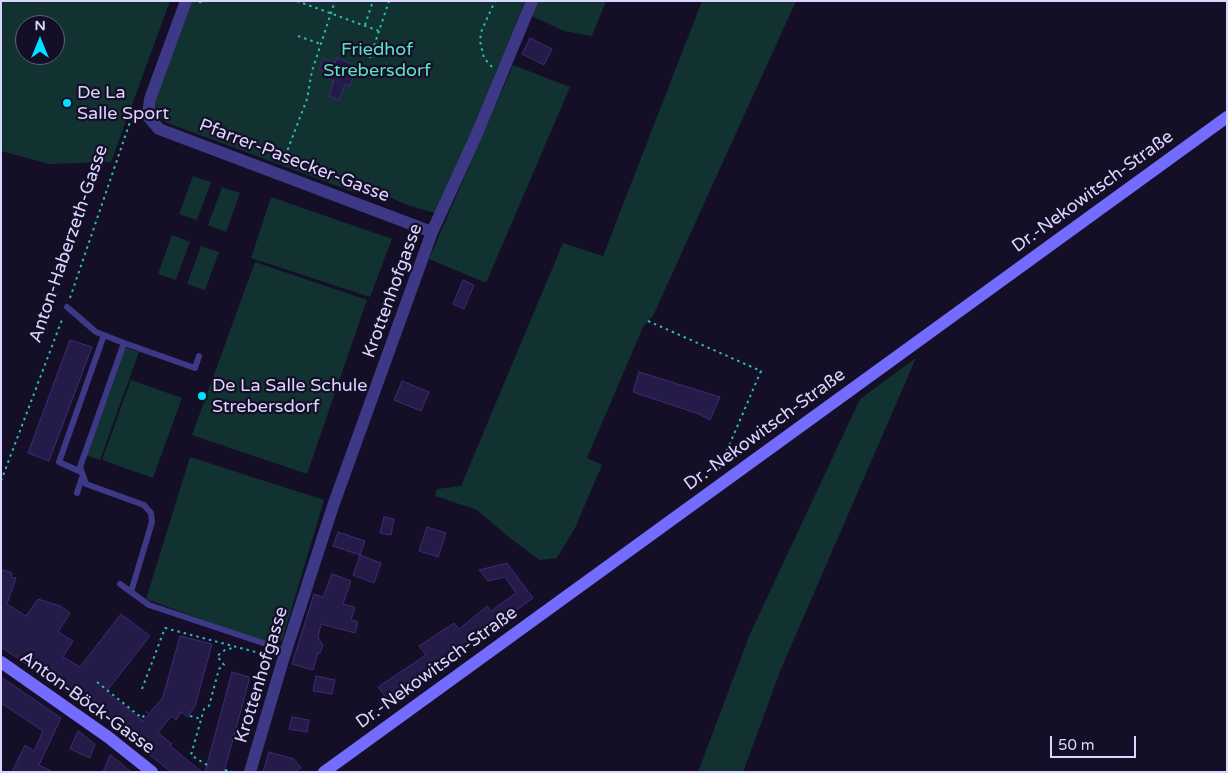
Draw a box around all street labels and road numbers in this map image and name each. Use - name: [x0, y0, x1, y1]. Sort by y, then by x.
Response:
- street label: Pfarrer-Pasecker-Gasse: [196, 115, 392, 207]
- street label: Dr.-Nekowitsch-Straße: [1008, 126, 1178, 258]
- street label: Anton-Haberzeth-Gasse: [25, 142, 113, 346]
- street label: Krottenhofgasse: [359, 221, 427, 361]
- street label: Dr.-Nekowitsch-Straße: [680, 364, 850, 496]
- street label: Dr.-Nekowitsch-Straße: [352, 602, 522, 734]
- street label: Krottenhofgasse: [231, 604, 293, 746]
- street label: Anton-Böck-Gasse: [15, 647, 159, 759]

